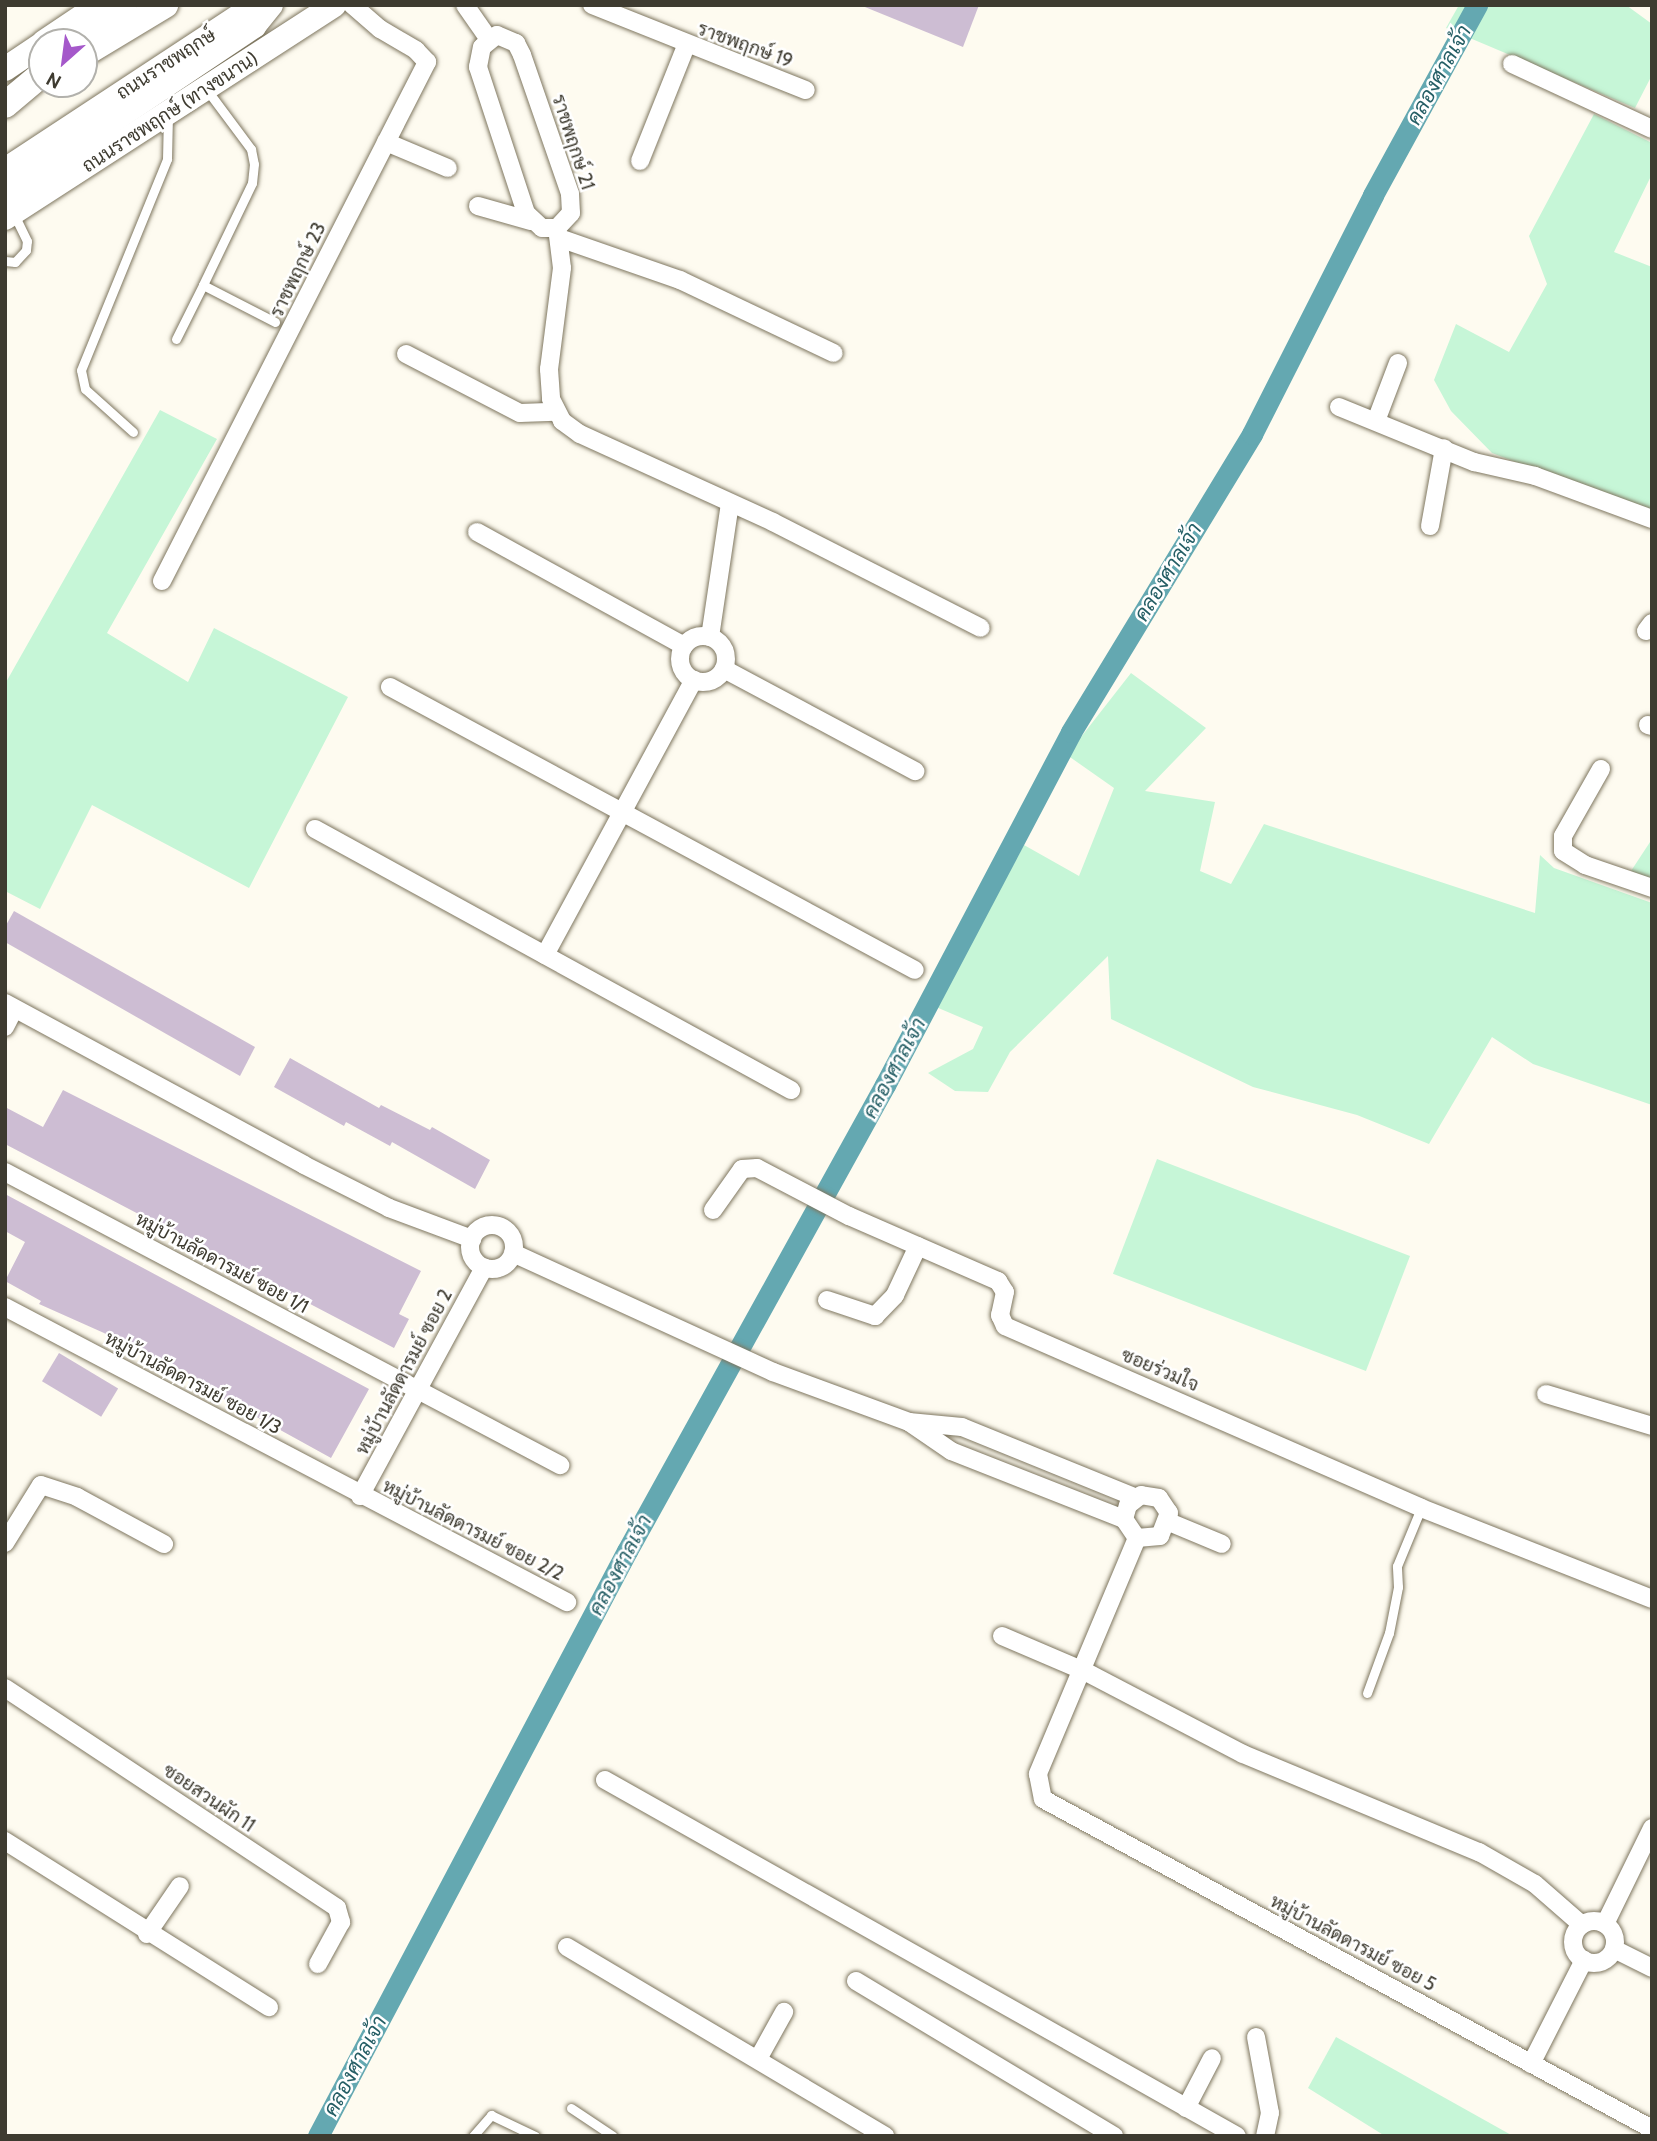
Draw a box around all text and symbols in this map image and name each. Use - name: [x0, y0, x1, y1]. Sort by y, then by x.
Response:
- street label: ราชพฤกษ์ 19: [694, 17, 796, 73]
- water label: คลองศาลเจ้า: [1401, 21, 1477, 129]
- street label: ถนนราชพฤกษ์: [112, 23, 220, 105]
- north arrow: [28, 28, 98, 98]
- street label: ถนนราชพฤกษ์ (ทางขนาน): [78, 47, 262, 177]
- text: N: [43, 67, 65, 94]
- street label: ราชพฤกษ์ 21: [547, 91, 599, 193]
- street label: ราชพฤกษ์ 23: [265, 219, 331, 321]
- water label: คลองศาลเจ้า: [1129, 518, 1207, 626]
- water label: คลองศาลเจ้า: [857, 1013, 931, 1123]
- street label: หมู่บ้านลัดดารมย์ ซอย 1/1: [132, 1208, 312, 1318]
- street label: หมู่บ้านลัดดารมย์ ซอย 2: [351, 1285, 457, 1459]
- street label: หมู่บ้านลัดดารมย์ ซอย 1/3: [101, 1327, 285, 1439]
- street label: ซอยร่วมใจ: [1118, 1343, 1202, 1397]
- street label: หมู่บ้านลัดดารมย์ ซอย 2/2: [379, 1474, 567, 1586]
- water label: คลองศาลเจ้า: [583, 1510, 657, 1620]
- street label: ซอยสวนผัก 11: [159, 1759, 259, 1837]
- street label: หมู่บ้านลัดดารมย์ ซอย 5: [1266, 1890, 1440, 1996]
- water label: คลองศาลเจ้า: [318, 2011, 392, 2121]

